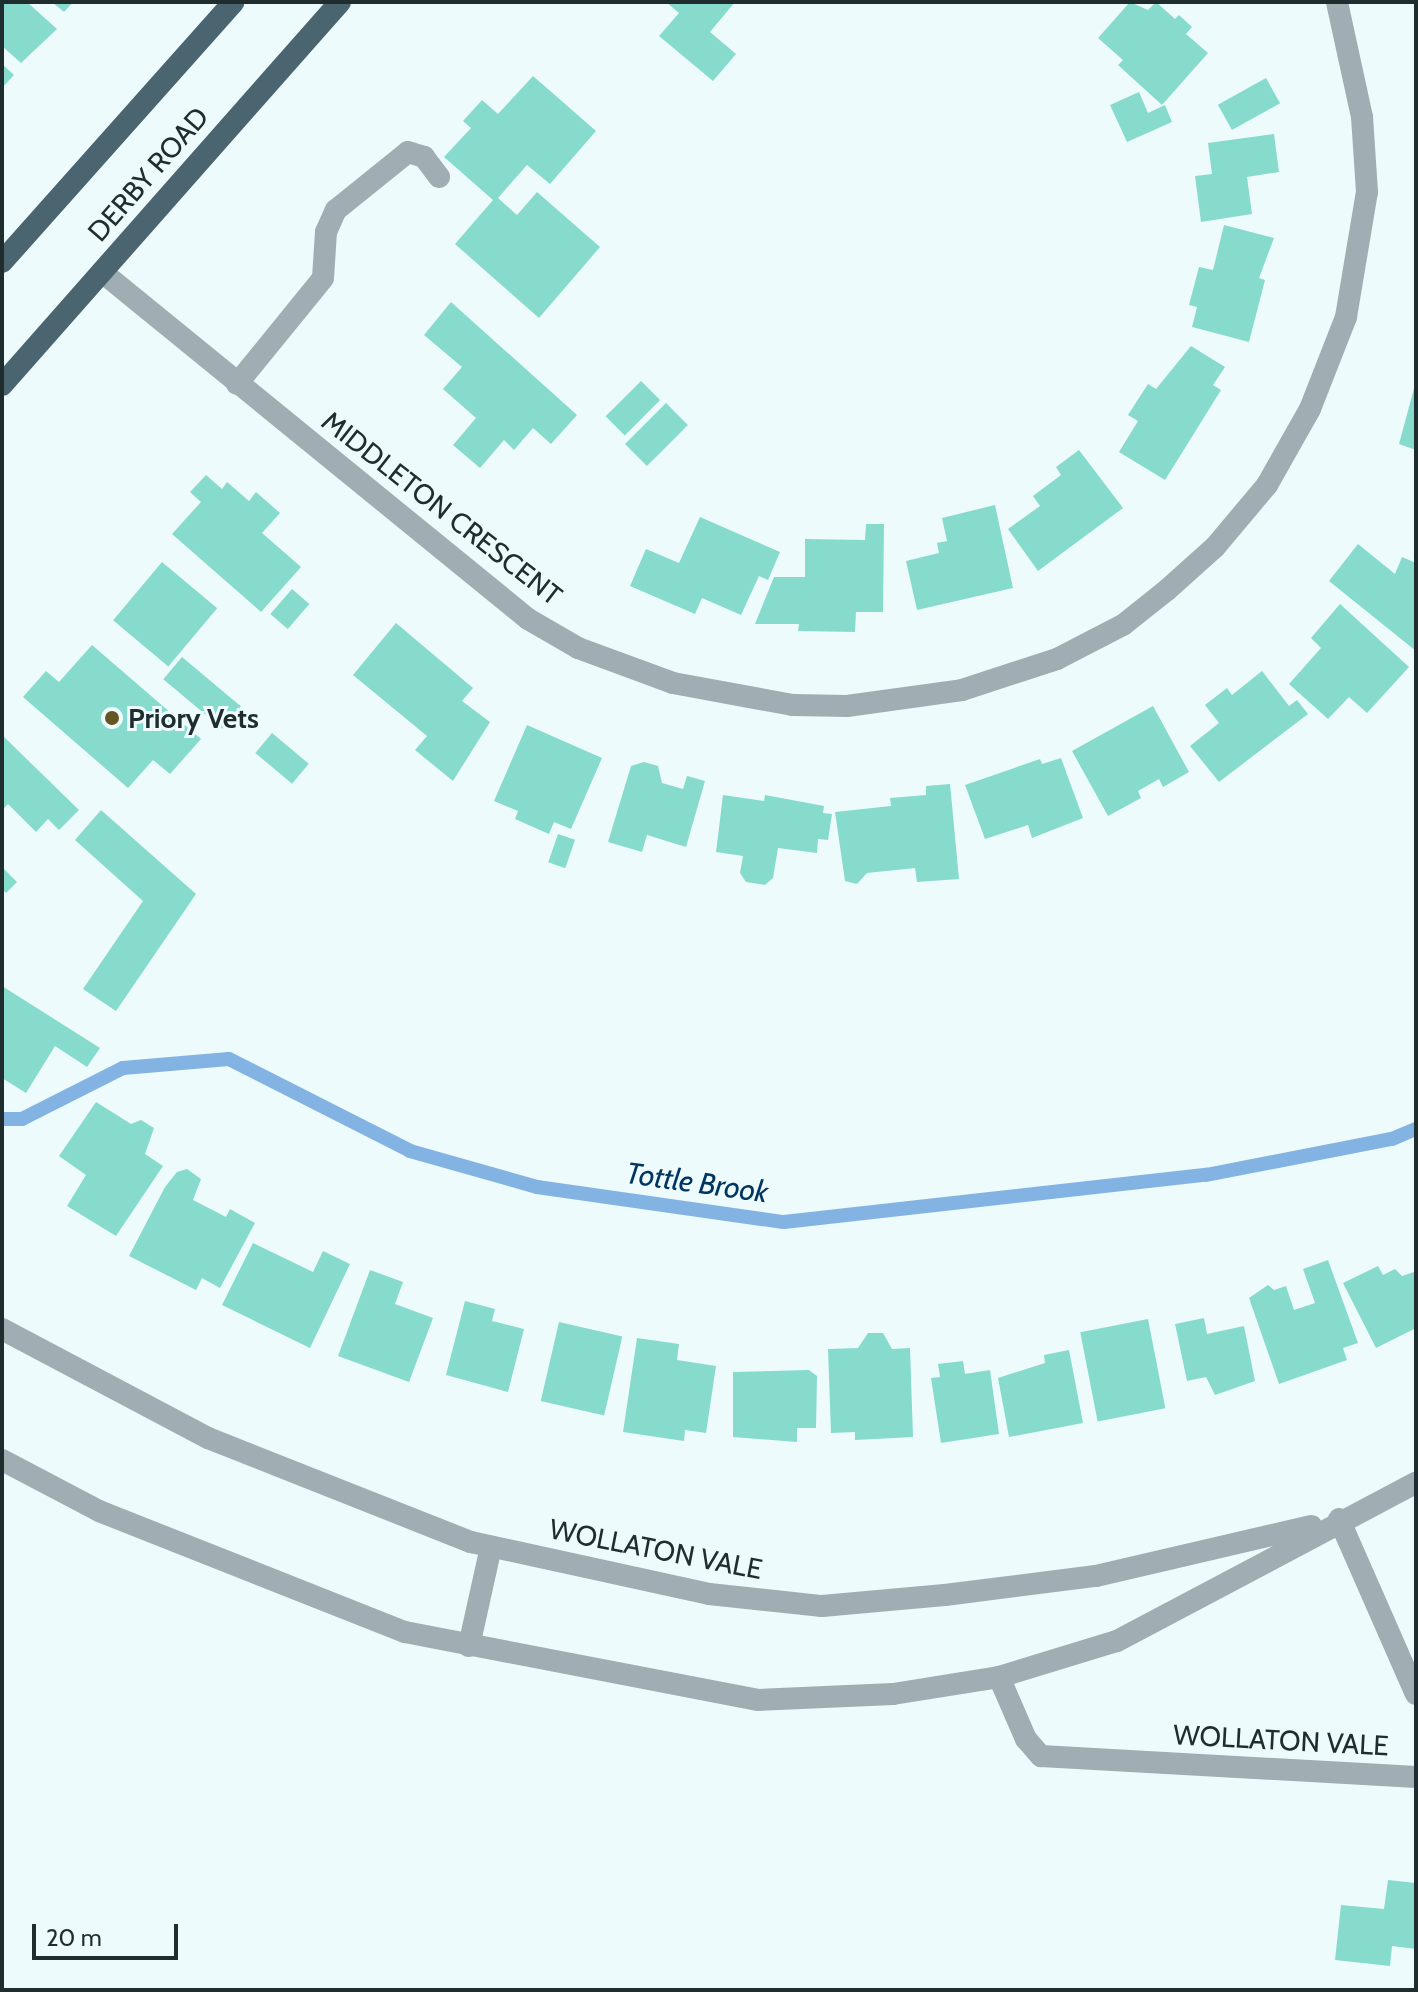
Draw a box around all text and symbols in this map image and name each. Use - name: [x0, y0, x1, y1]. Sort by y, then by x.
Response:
- street label: DERBY ROAD: [81, 100, 215, 248]
- street label: MIDDLETON CRESCENT: [315, 404, 569, 612]
- place label: Priory Vets: [128, 701, 259, 735]
- marker: Priory Vets: [103, 709, 121, 727]
- water label: Tottle Brook: [624, 1155, 770, 1211]
- street label: WOLLATON VALE: [547, 1512, 765, 1586]
- street label: WOLLATON VALE: [1172, 1718, 1390, 1762]
- scale bar: [36, 1908, 182, 1958]
- text: 20 m: [46, 1923, 102, 1952]

